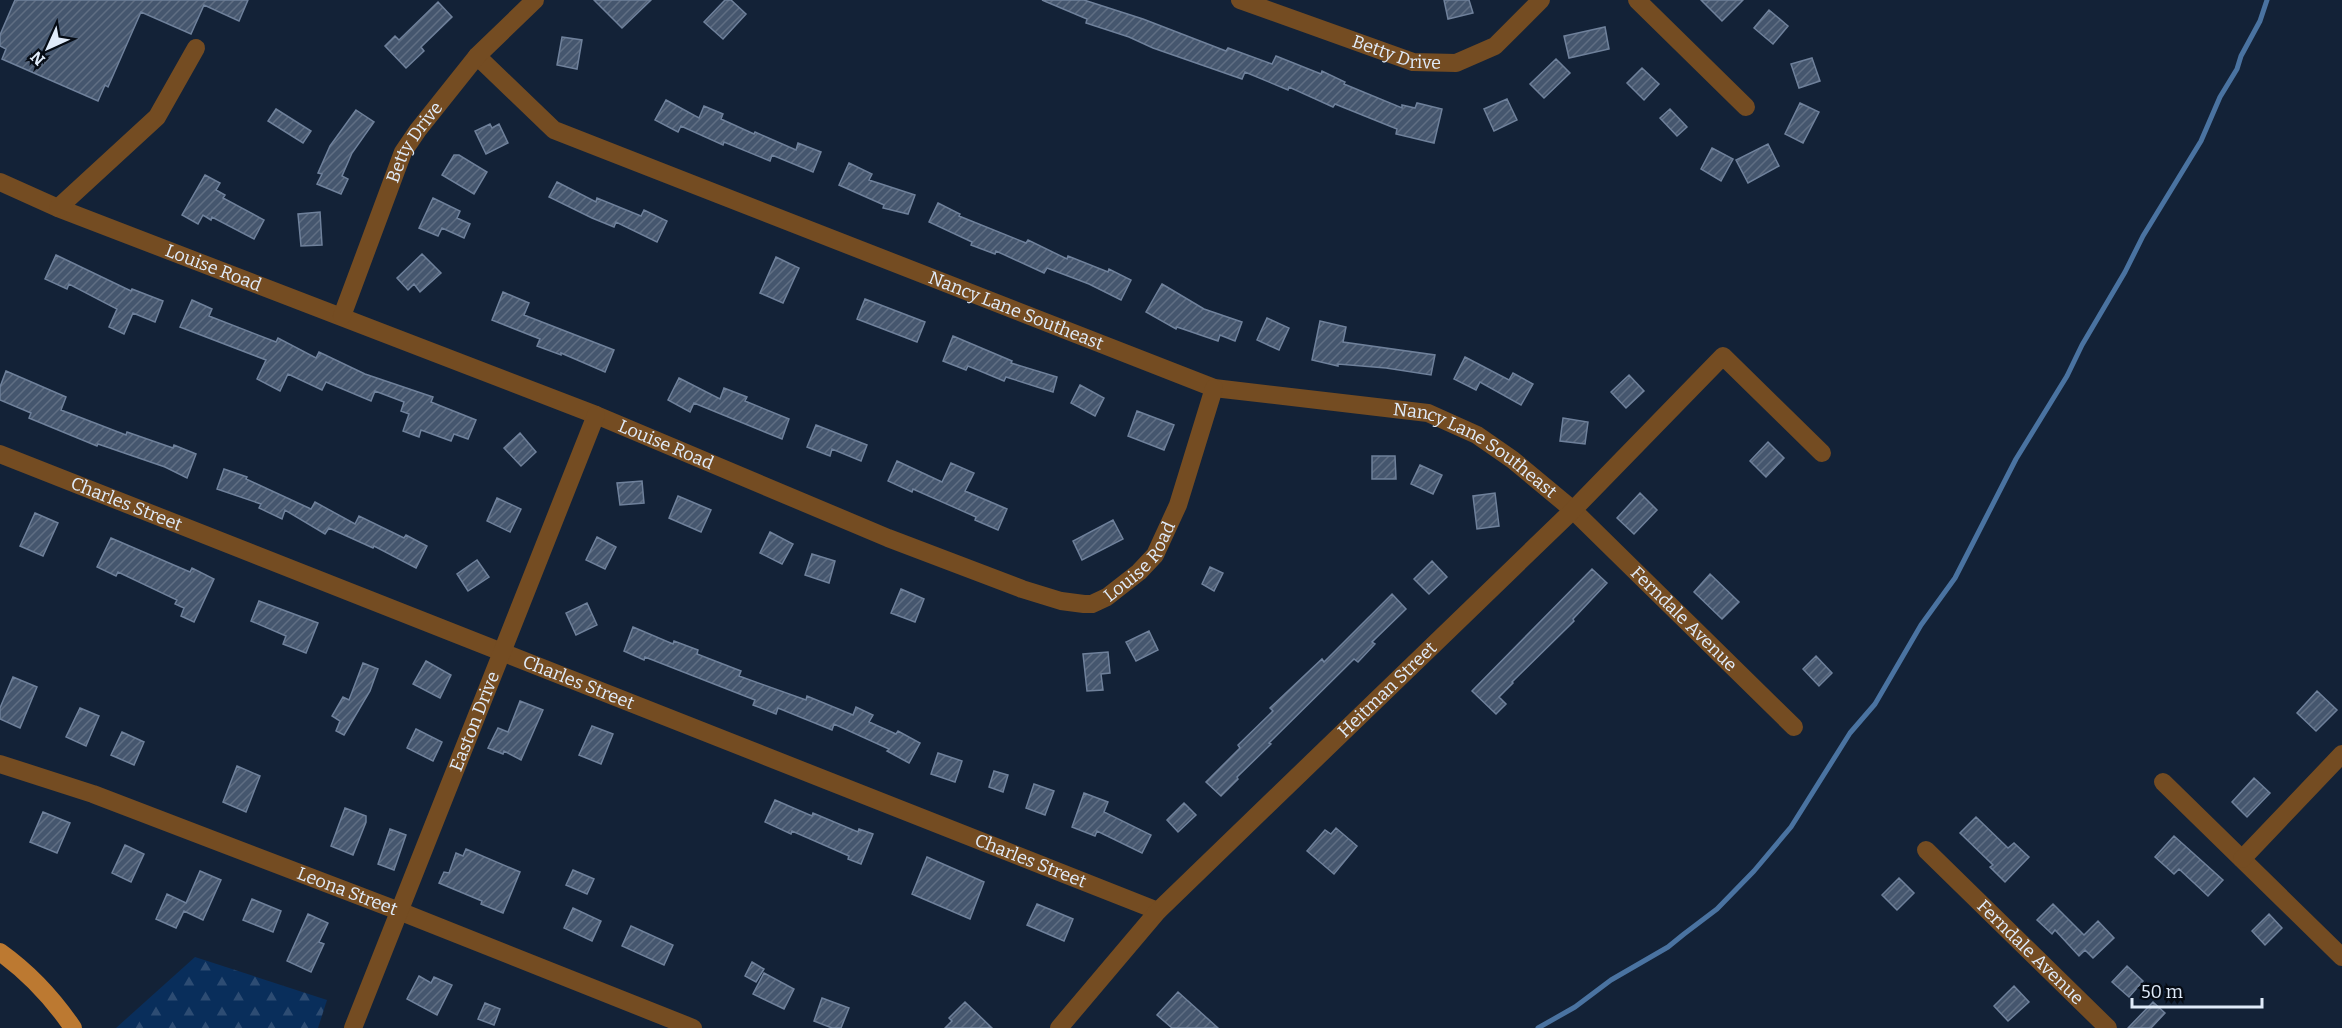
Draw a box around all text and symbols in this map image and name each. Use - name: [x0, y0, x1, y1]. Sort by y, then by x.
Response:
- north arrow: [18, 18, 78, 78]
- street label: Betty Drive: [1349, 30, 1441, 74]
- text: N: [27, 47, 49, 69]
- street label: Betty Drive: [382, 97, 447, 186]
- street label: Louise Road: [162, 239, 265, 296]
- street label: Nancy Lane Southeast: [925, 267, 1107, 355]
- street label: Nancy Lane Southeast: [1392, 398, 1562, 503]
- street label: Louise Road: [615, 415, 717, 474]
- street label: Charles Street: [68, 472, 186, 536]
- street label: Louise Road: [1099, 518, 1180, 606]
- street label: Ferndale Avenue: [1626, 562, 1742, 676]
- street label: Heitman Street: [1333, 637, 1441, 742]
- street label: Charles Street: [520, 650, 638, 714]
- street label: Easton Drive: [445, 668, 504, 774]
- street label: Charles Street: [972, 829, 1090, 893]
- street label: Leona Street: [294, 862, 401, 921]
- street label: Ferndale Avenue: [1972, 895, 2088, 1009]
- scale bar: [2132, 971, 2262, 1009]
- text: 50 m: [2141, 981, 2183, 1003]

